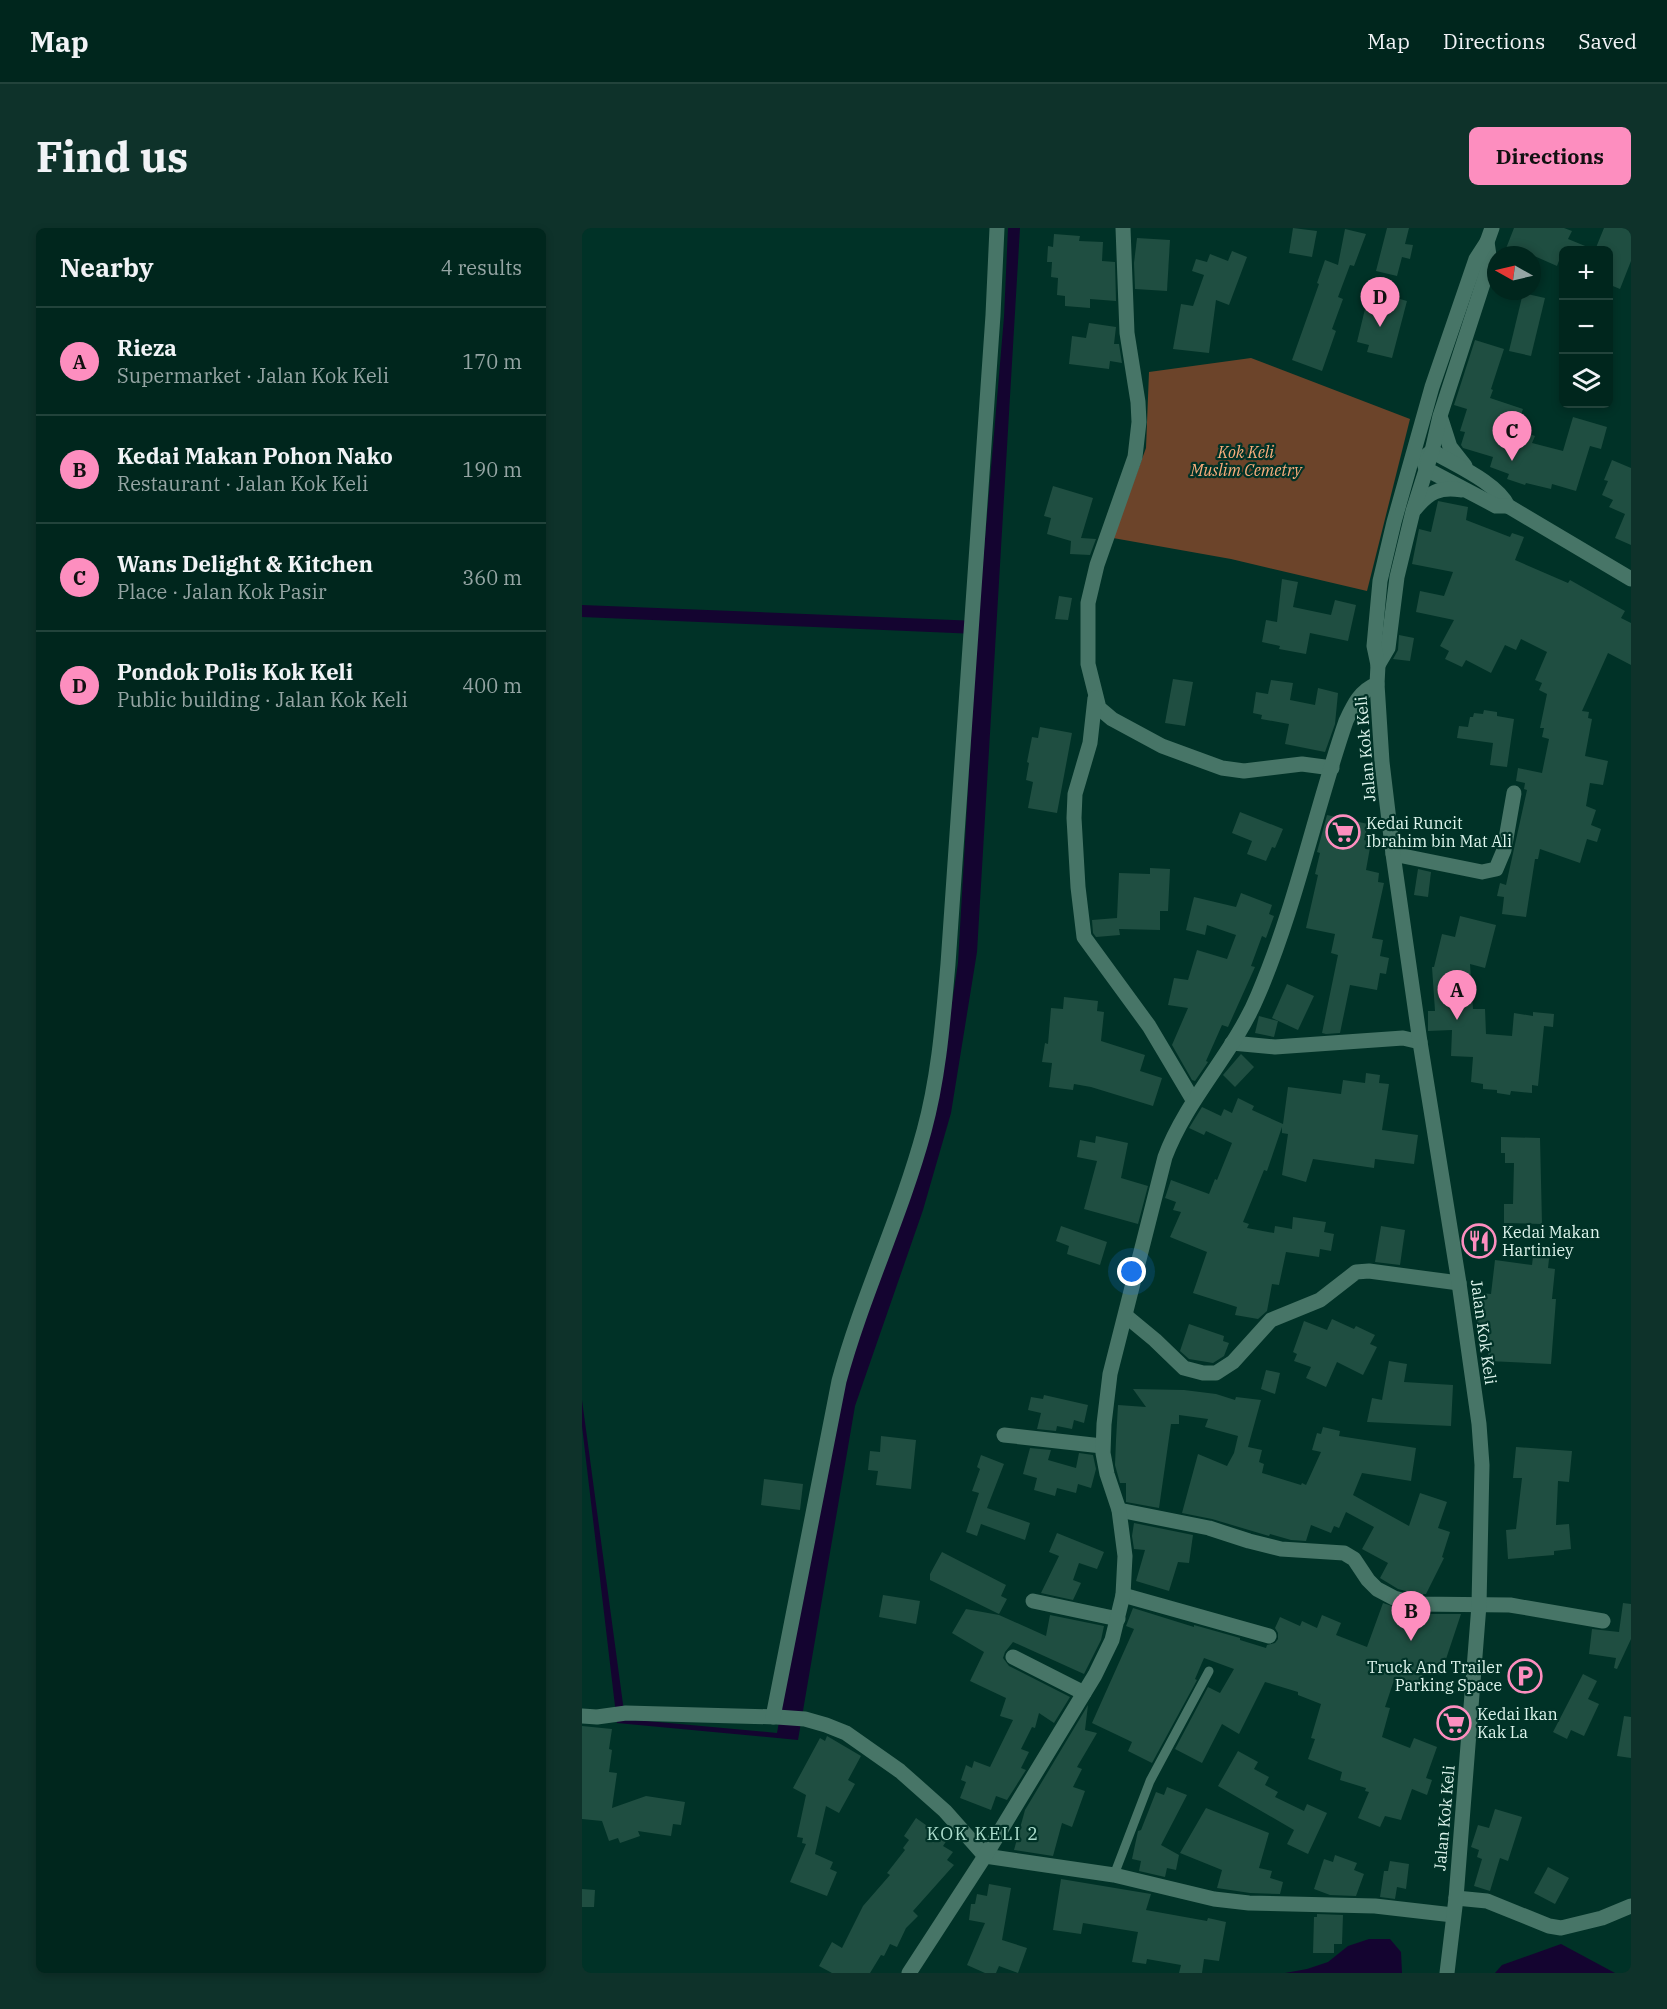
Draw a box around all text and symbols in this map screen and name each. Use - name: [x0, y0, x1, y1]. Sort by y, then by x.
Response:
- text: Map: [30, 23, 89, 60]
- text: Map: [1367, 27, 1410, 55]
- text: Directions: [1443, 27, 1545, 55]
- text: Saved: [1578, 27, 1637, 55]
- button: Directions: [1469, 127, 1631, 185]
- text: Find us: [36, 129, 188, 184]
- north arrow: [1487, 246, 1541, 300]
- map controls: [1559, 246, 1613, 408]
- button: +: [1559, 246, 1613, 300]
- text: Nearby: [60, 250, 154, 284]
- text: 4 results: [441, 254, 522, 281]
- pin: D: [1360, 278, 1400, 327]
- button: −: [1559, 300, 1613, 354]
- text: Rieza: [117, 333, 177, 362]
- text: A: [73, 348, 86, 375]
- text: 170 m: [462, 348, 522, 375]
- button: layers: [1559, 354, 1613, 408]
- text: Supermarket · Jalan Kok Keli: [117, 362, 389, 389]
- pin: C: [1492, 412, 1532, 461]
- text: Kedai Makan Pohon Nako: [117, 441, 393, 470]
- park label: Kok Keli Muslim Cemetry: [1189, 442, 1303, 480]
- text: B: [72, 456, 87, 483]
- text: 190 m: [462, 456, 522, 483]
- text: Restaurant · Jalan Kok Keli: [117, 470, 368, 497]
- text: Wans Delight & Kitchen: [117, 549, 373, 578]
- text: C: [73, 564, 86, 591]
- text: 360 m: [462, 564, 522, 591]
- text: Place · Jalan Kok Pasir: [117, 578, 327, 605]
- text: Pondok Polis Kok Keli: [117, 657, 353, 686]
- text: D: [72, 672, 87, 699]
- text: 400 m: [462, 672, 522, 699]
- text: Public building · Jalan Kok Keli: [117, 686, 408, 713]
- street label: Jalan Kok Keli: [1350, 695, 1380, 803]
- place label: Kedai Runcit Ibrahim bin Mat Ali: [1366, 813, 1512, 851]
- supermarket icon: Kedai Runcit Ibrahim bin Mat Ali: [1325, 814, 1361, 850]
- pin: A: [1438, 970, 1476, 1020]
- place label: Kedai Makan Hartiniey: [1502, 1222, 1600, 1260]
- restaurant icon: Kedai Makan Hartiniey: [1461, 1223, 1497, 1259]
- your location: [1117, 1257, 1146, 1286]
- street label: Jalan Kok Keli: [1467, 1278, 1501, 1386]
- pin: B: [1392, 1592, 1430, 1641]
- place label: Truck And Trailer Parking Space: [1367, 1657, 1502, 1695]
- parking icon: Truck And Trailer Parking Space: [1507, 1658, 1543, 1694]
- place label: Kedai Ikan Kak La: [1477, 1704, 1558, 1742]
- supermarket icon: Kedai Ikan Kak La: [1436, 1705, 1472, 1741]
- street label: Jalan Kok Keli: [1429, 1764, 1459, 1872]
- district label: KOK KELI 2: [926, 1822, 1040, 1845]

